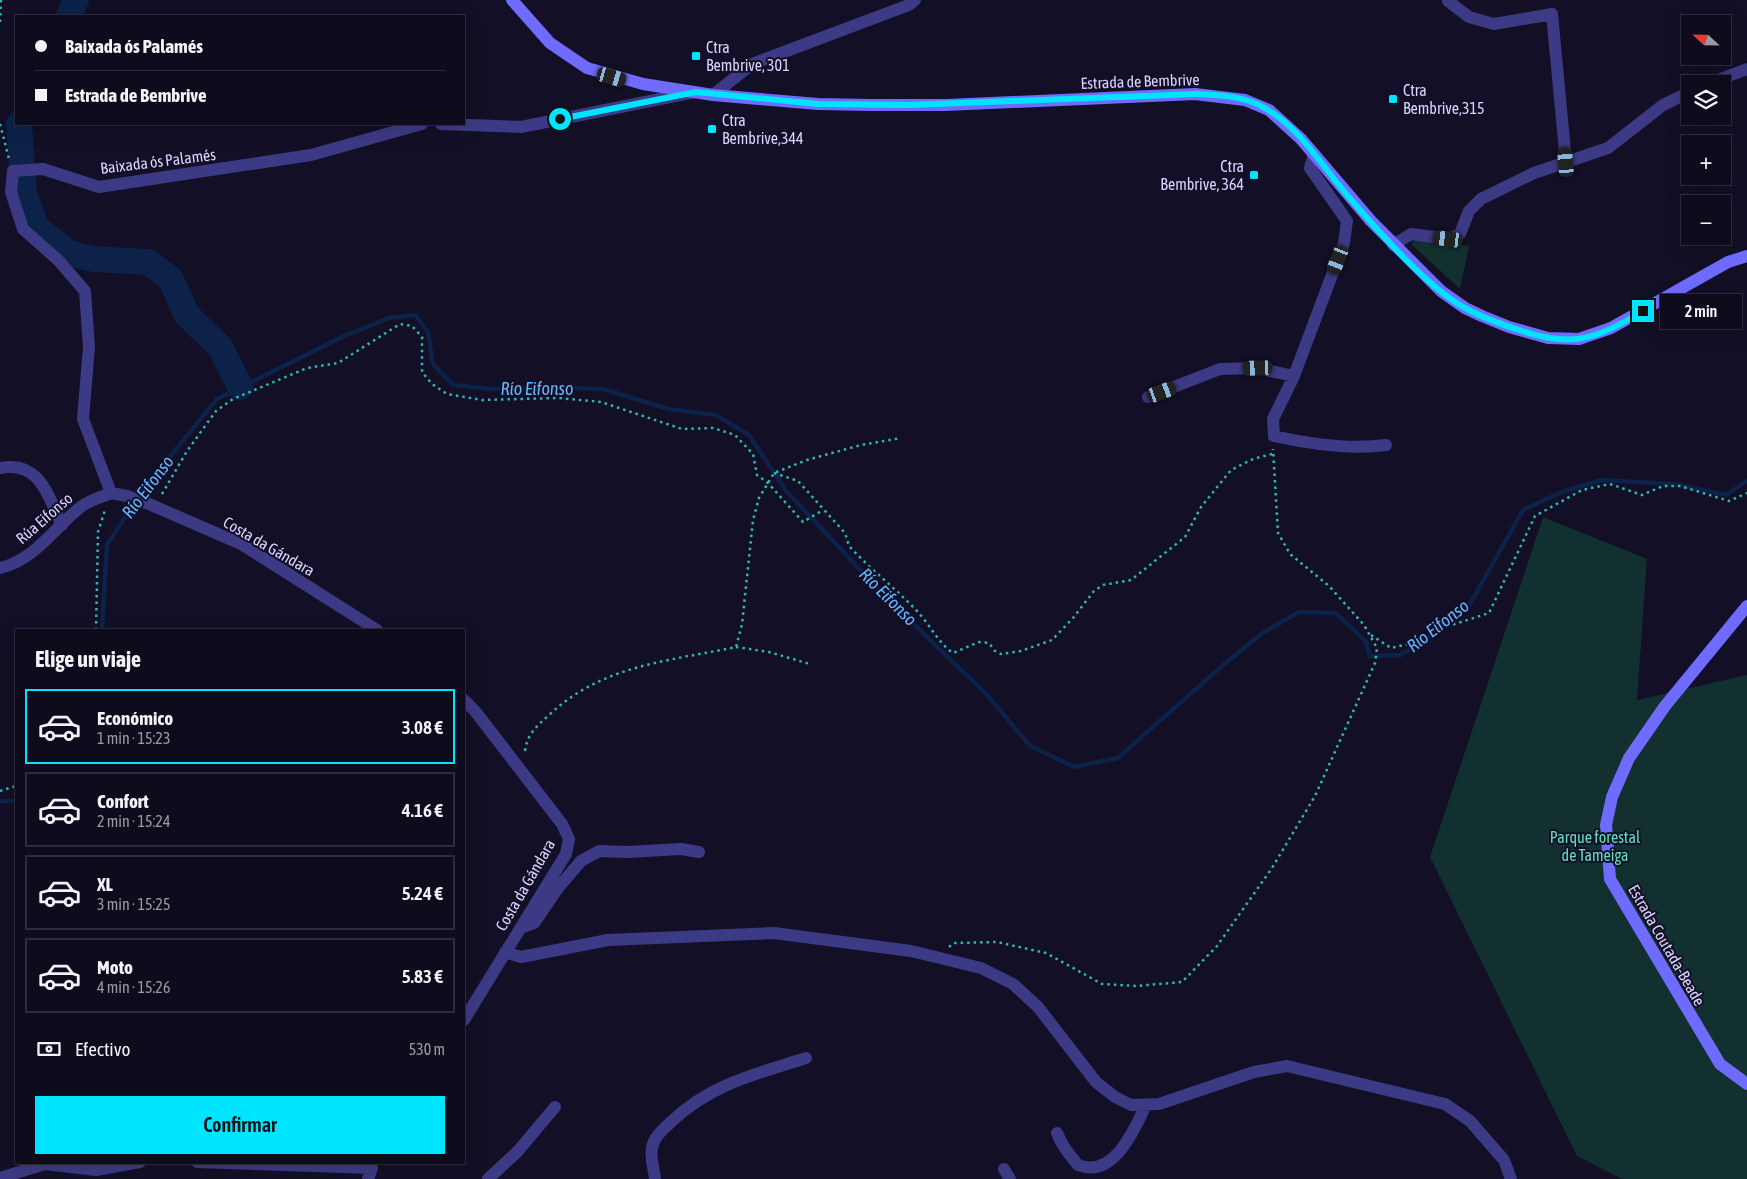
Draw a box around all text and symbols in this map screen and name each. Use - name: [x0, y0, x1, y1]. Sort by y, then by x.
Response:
- north arrow: [1681, 15, 1731, 65]
- map controls: [1681, 15, 1731, 245]
- text: Baixada ós Palamés: [65, 35, 203, 57]
- place label: Ctra Bembrive, 301: [706, 38, 790, 74]
- marker: Ctra Bembrive, 301: [690, 50, 702, 62]
- car: [595, 66, 628, 88]
- street label: Estrada de Bembrive: [1080, 70, 1200, 92]
- button: layers: [1681, 75, 1731, 125]
- place label: Ctra Bembrive,315: [1403, 81, 1484, 117]
- text: Estrada de Bembrive: [65, 84, 207, 106]
- marker: Ctra Bembrive,315: [1387, 93, 1399, 105]
- route start: [549, 108, 571, 130]
- place label: Ctra Bembrive,344: [722, 111, 803, 147]
- marker: Ctra Bembrive,344: [706, 123, 718, 135]
- button: +: [1681, 135, 1731, 185]
- street label: Baixada ós Palamés: [99, 145, 217, 177]
- car: [1557, 146, 1574, 178]
- place label: Ctra Bembrive, 364: [1160, 157, 1244, 193]
- marker: Ctra Bembrive, 364: [1248, 169, 1260, 181]
- button: −: [1681, 195, 1731, 245]
- car: [1432, 230, 1463, 248]
- car: [1325, 243, 1350, 277]
- callout: 2 min: [1660, 294, 1743, 328]
- route end: [1632, 300, 1654, 322]
- text: 2 min: [1685, 302, 1717, 320]
- car: [1242, 360, 1273, 376]
- water label: Río Eifonso: [501, 378, 573, 399]
- car: [1145, 380, 1178, 404]
- water label: Río Eifonso: [117, 451, 178, 522]
- street label: Rúa Eifonso: [12, 489, 76, 547]
- street label: Costa da Gándara: [220, 513, 318, 579]
- water label: Río Eifonso: [855, 563, 922, 630]
- water label: Río Eifonso: [1403, 595, 1473, 656]
- text: Elige un viaje: [35, 646, 141, 672]
- icon: car: [37, 704, 82, 749]
- text: Económico: [97, 707, 173, 729]
- text: 3.08 €: [402, 716, 443, 738]
- text: 1 min · 15:23: [97, 729, 170, 747]
- icon: car: [37, 787, 82, 832]
- text: Confort: [97, 790, 149, 812]
- text: 4.16 €: [402, 799, 443, 821]
- text: 2 min · 15:24: [97, 812, 170, 830]
- park label: Parque forestal de Tameiga: [1550, 828, 1641, 865]
- street label: Costa da Gándara: [492, 836, 558, 934]
- icon: car: [37, 870, 82, 915]
- text: XL: [97, 873, 113, 895]
- street label: Estrada Coutada-Beade: [1625, 881, 1709, 1009]
- text: 5.24 €: [402, 882, 443, 904]
- text: 3 min · 15:25: [97, 895, 170, 913]
- icon: car: [37, 953, 82, 998]
- text: Moto: [97, 956, 133, 978]
- text: 5.83 €: [402, 965, 443, 987]
- text: 4 min · 15:26: [97, 978, 170, 996]
- icon: cash: [35, 1035, 63, 1063]
- text: Efectivo: [75, 1038, 130, 1060]
- text: 530 m: [409, 1040, 445, 1058]
- button: Confirmar: [35, 1096, 445, 1154]

